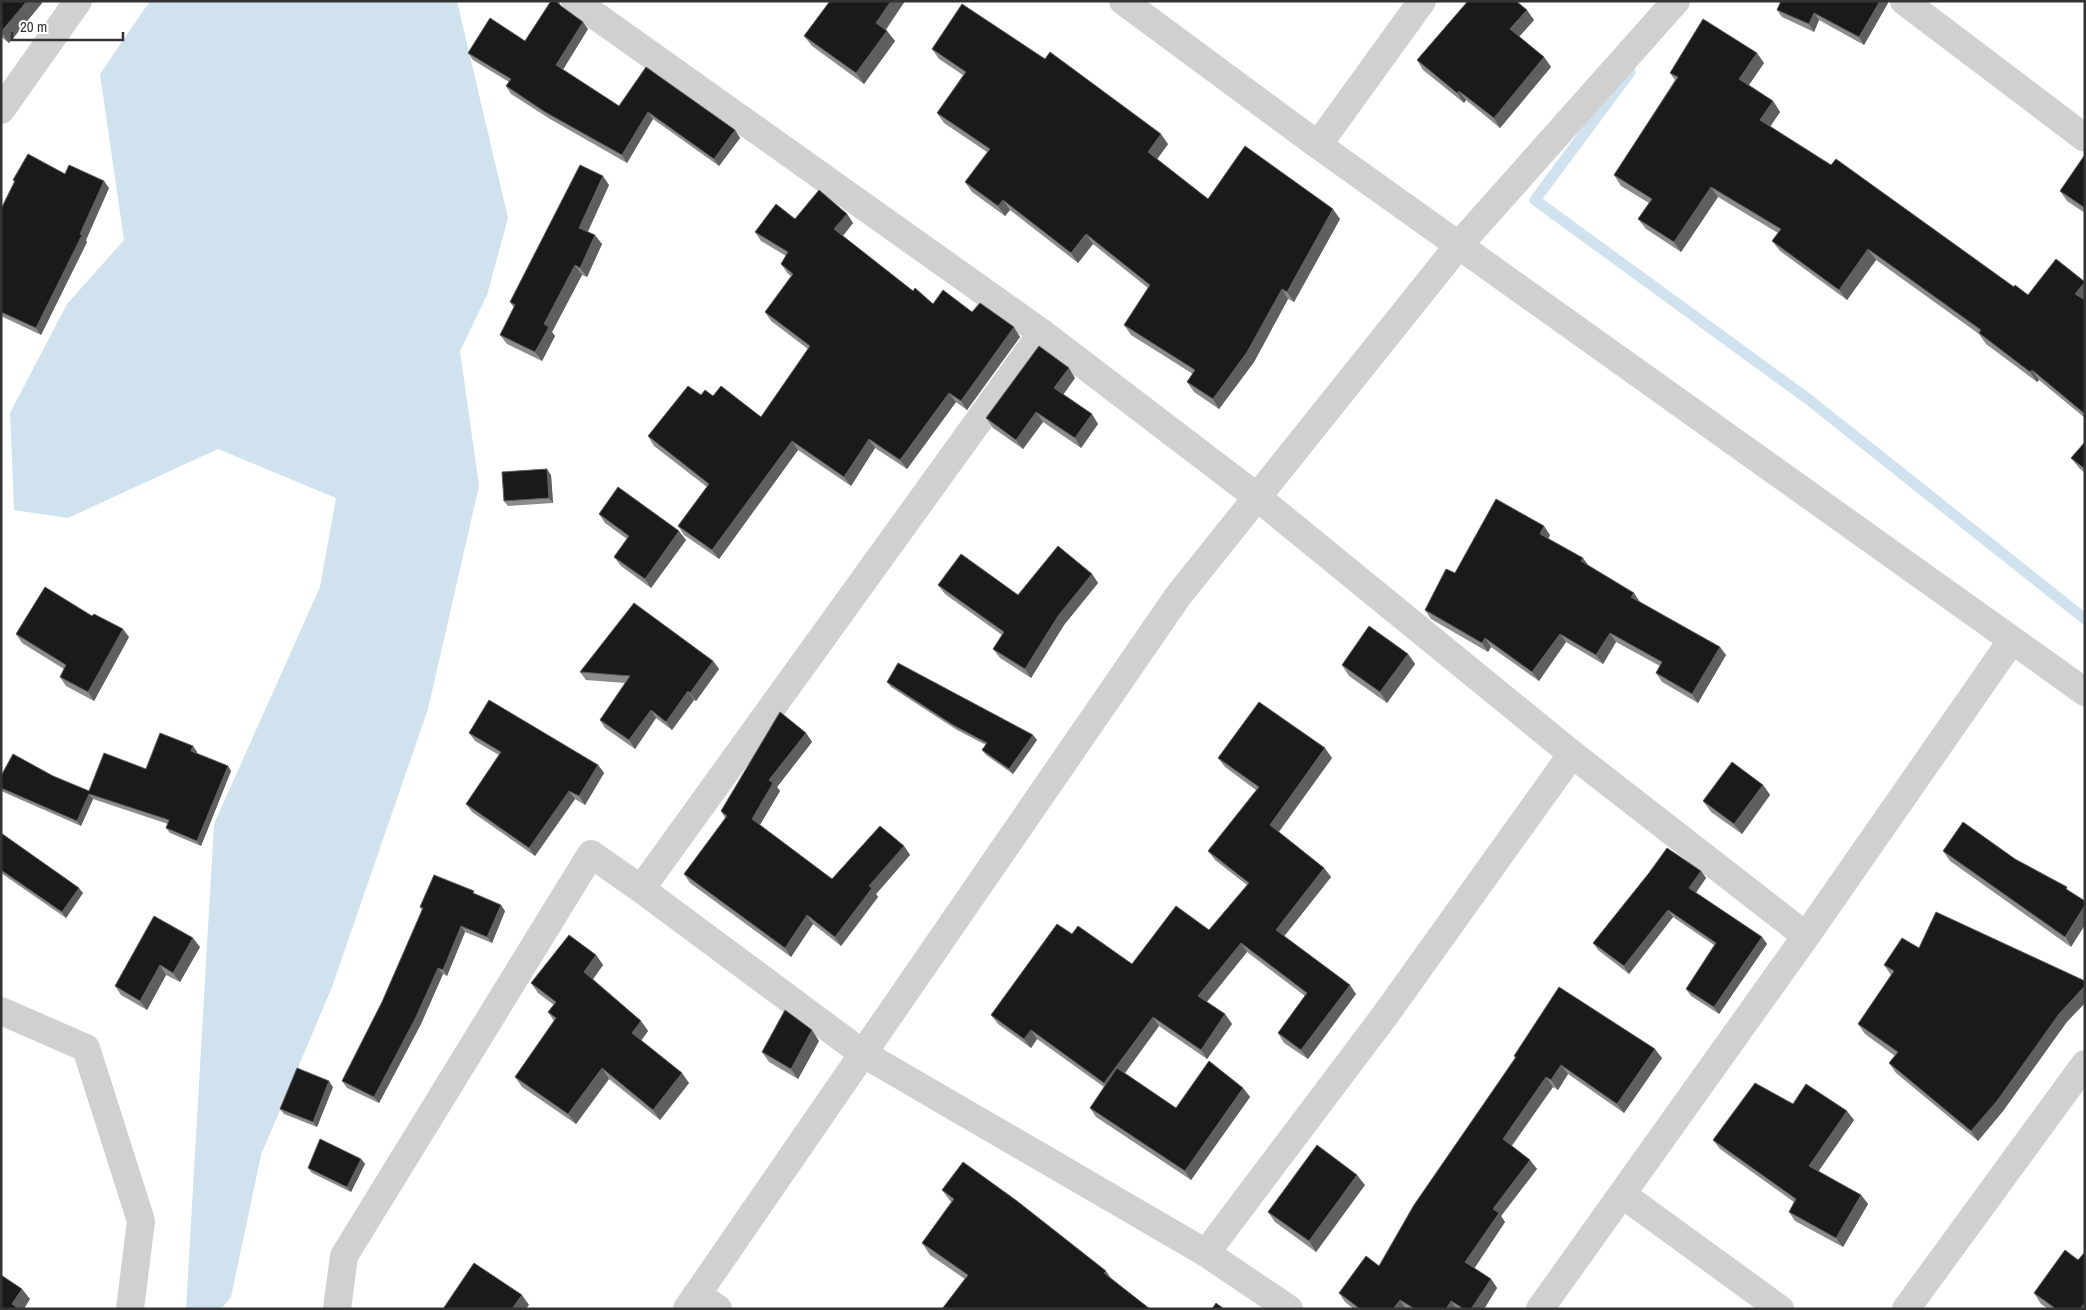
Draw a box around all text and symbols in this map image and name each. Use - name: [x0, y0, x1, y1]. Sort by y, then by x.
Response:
- scale bar: [12, 10, 124, 42]
- text: 20 m: [20, 16, 47, 37]

